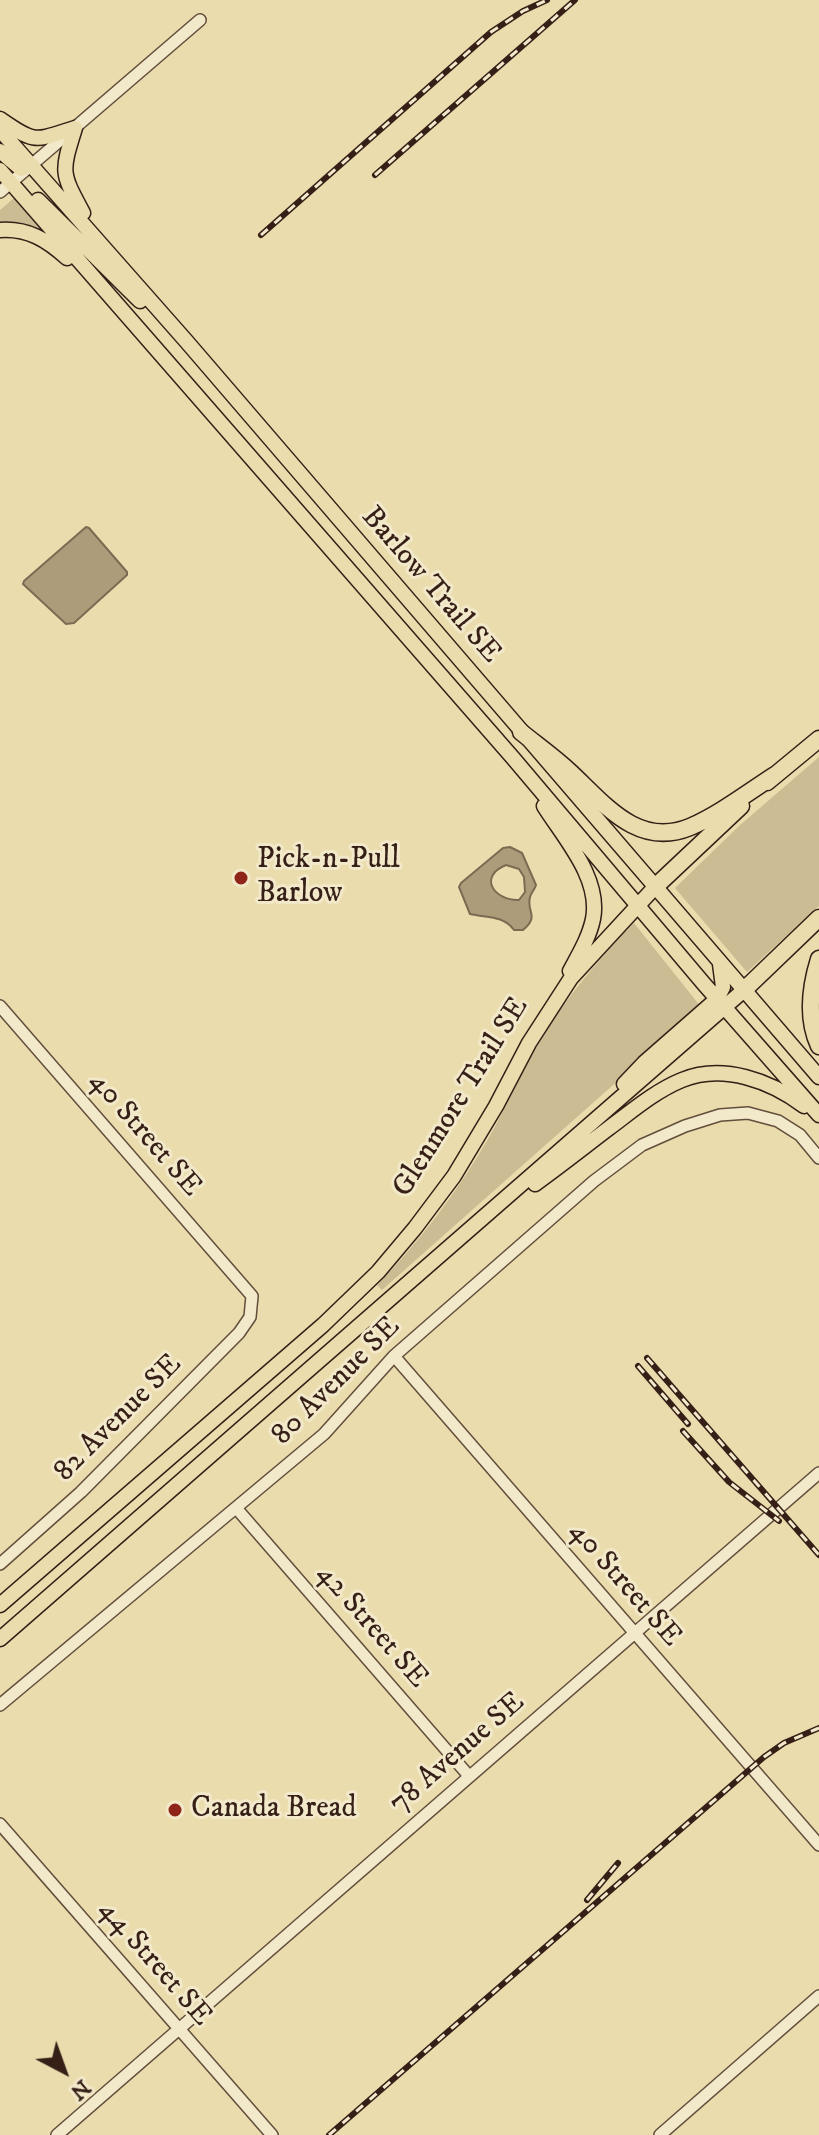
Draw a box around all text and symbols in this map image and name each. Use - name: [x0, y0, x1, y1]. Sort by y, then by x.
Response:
- street label: Barlow Trail SE: [352, 500, 508, 672]
- place label: Pick-n-Pull Barlow: [257, 843, 400, 914]
- marker: Pick-n-Pull Barlow: [232, 869, 250, 887]
- street label: Glenmore Trail SE: [386, 992, 538, 1204]
- street label: 40 Street SE: [80, 1065, 208, 1205]
- street label: 80 Avenue SE: [265, 1310, 409, 1454]
- street label: 82 Avenue SE: [48, 1348, 190, 1490]
- street label: 40 Street SE: [560, 1515, 688, 1655]
- street label: 42 Street SE: [307, 1558, 435, 1696]
- street label: 78 Avenue SE: [383, 1686, 533, 1822]
- place label: Canada Bread: [191, 1792, 356, 1828]
- marker: Canada Bread: [166, 1801, 184, 1819]
- street label: 44 Street SE: [89, 1894, 219, 2034]
- north arrow: [24, 2031, 104, 2111]
- text: N: [64, 2073, 96, 2106]

